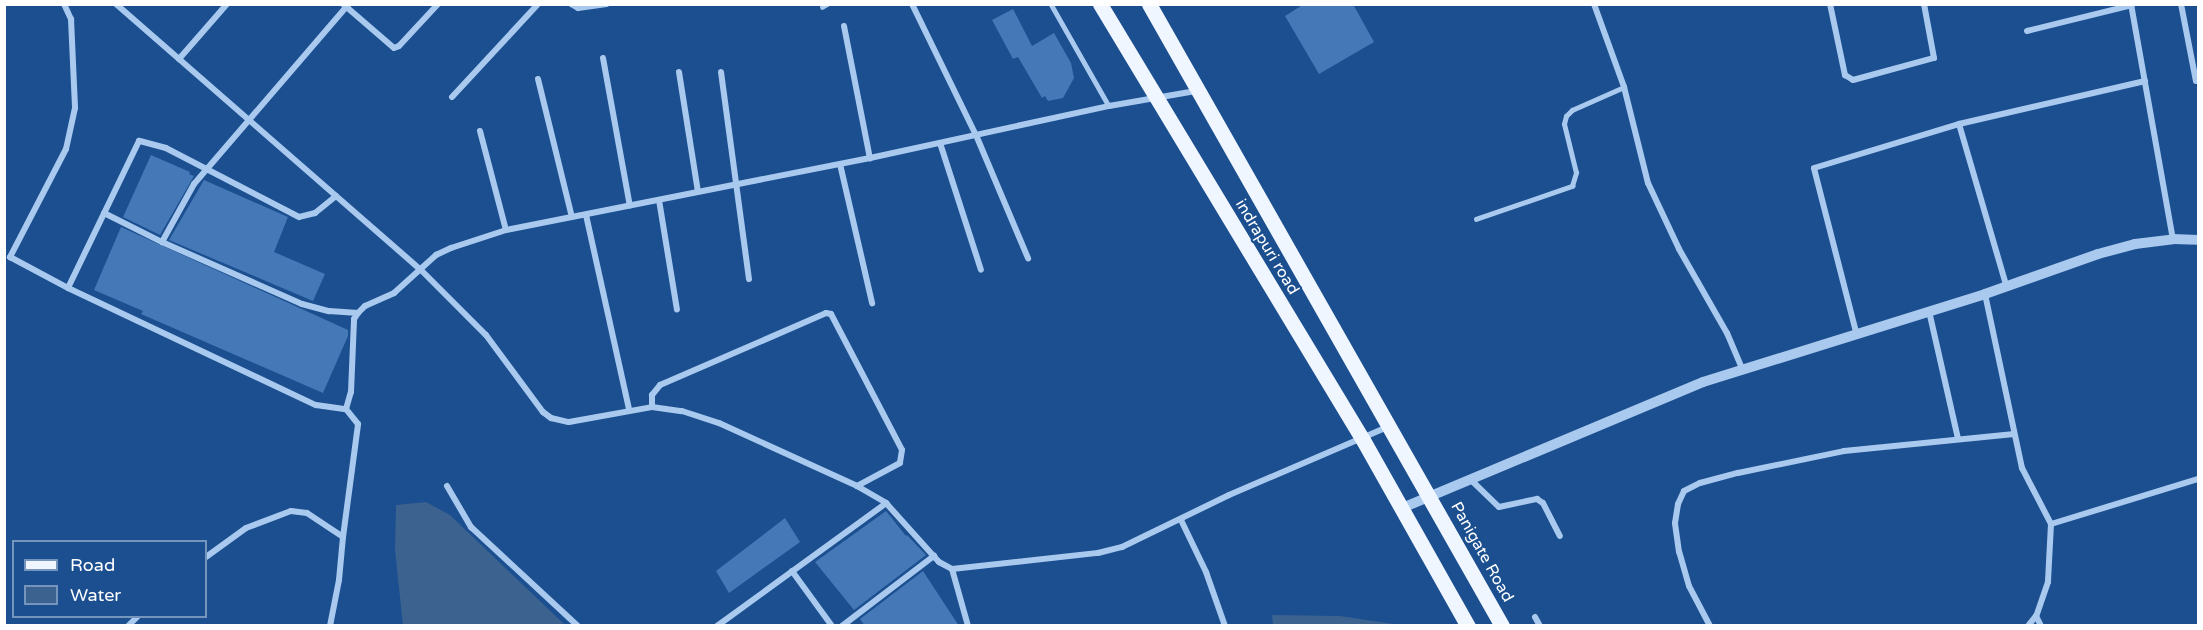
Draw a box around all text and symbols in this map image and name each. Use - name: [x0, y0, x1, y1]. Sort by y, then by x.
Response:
- street label: indrapuri road: [1231, 196, 1303, 298]
- street label: Panigate Road: [1447, 499, 1517, 605]
- legend: [12, 540, 207, 618]
- text: Road: [70, 554, 115, 576]
- text: Water: [70, 584, 121, 606]

